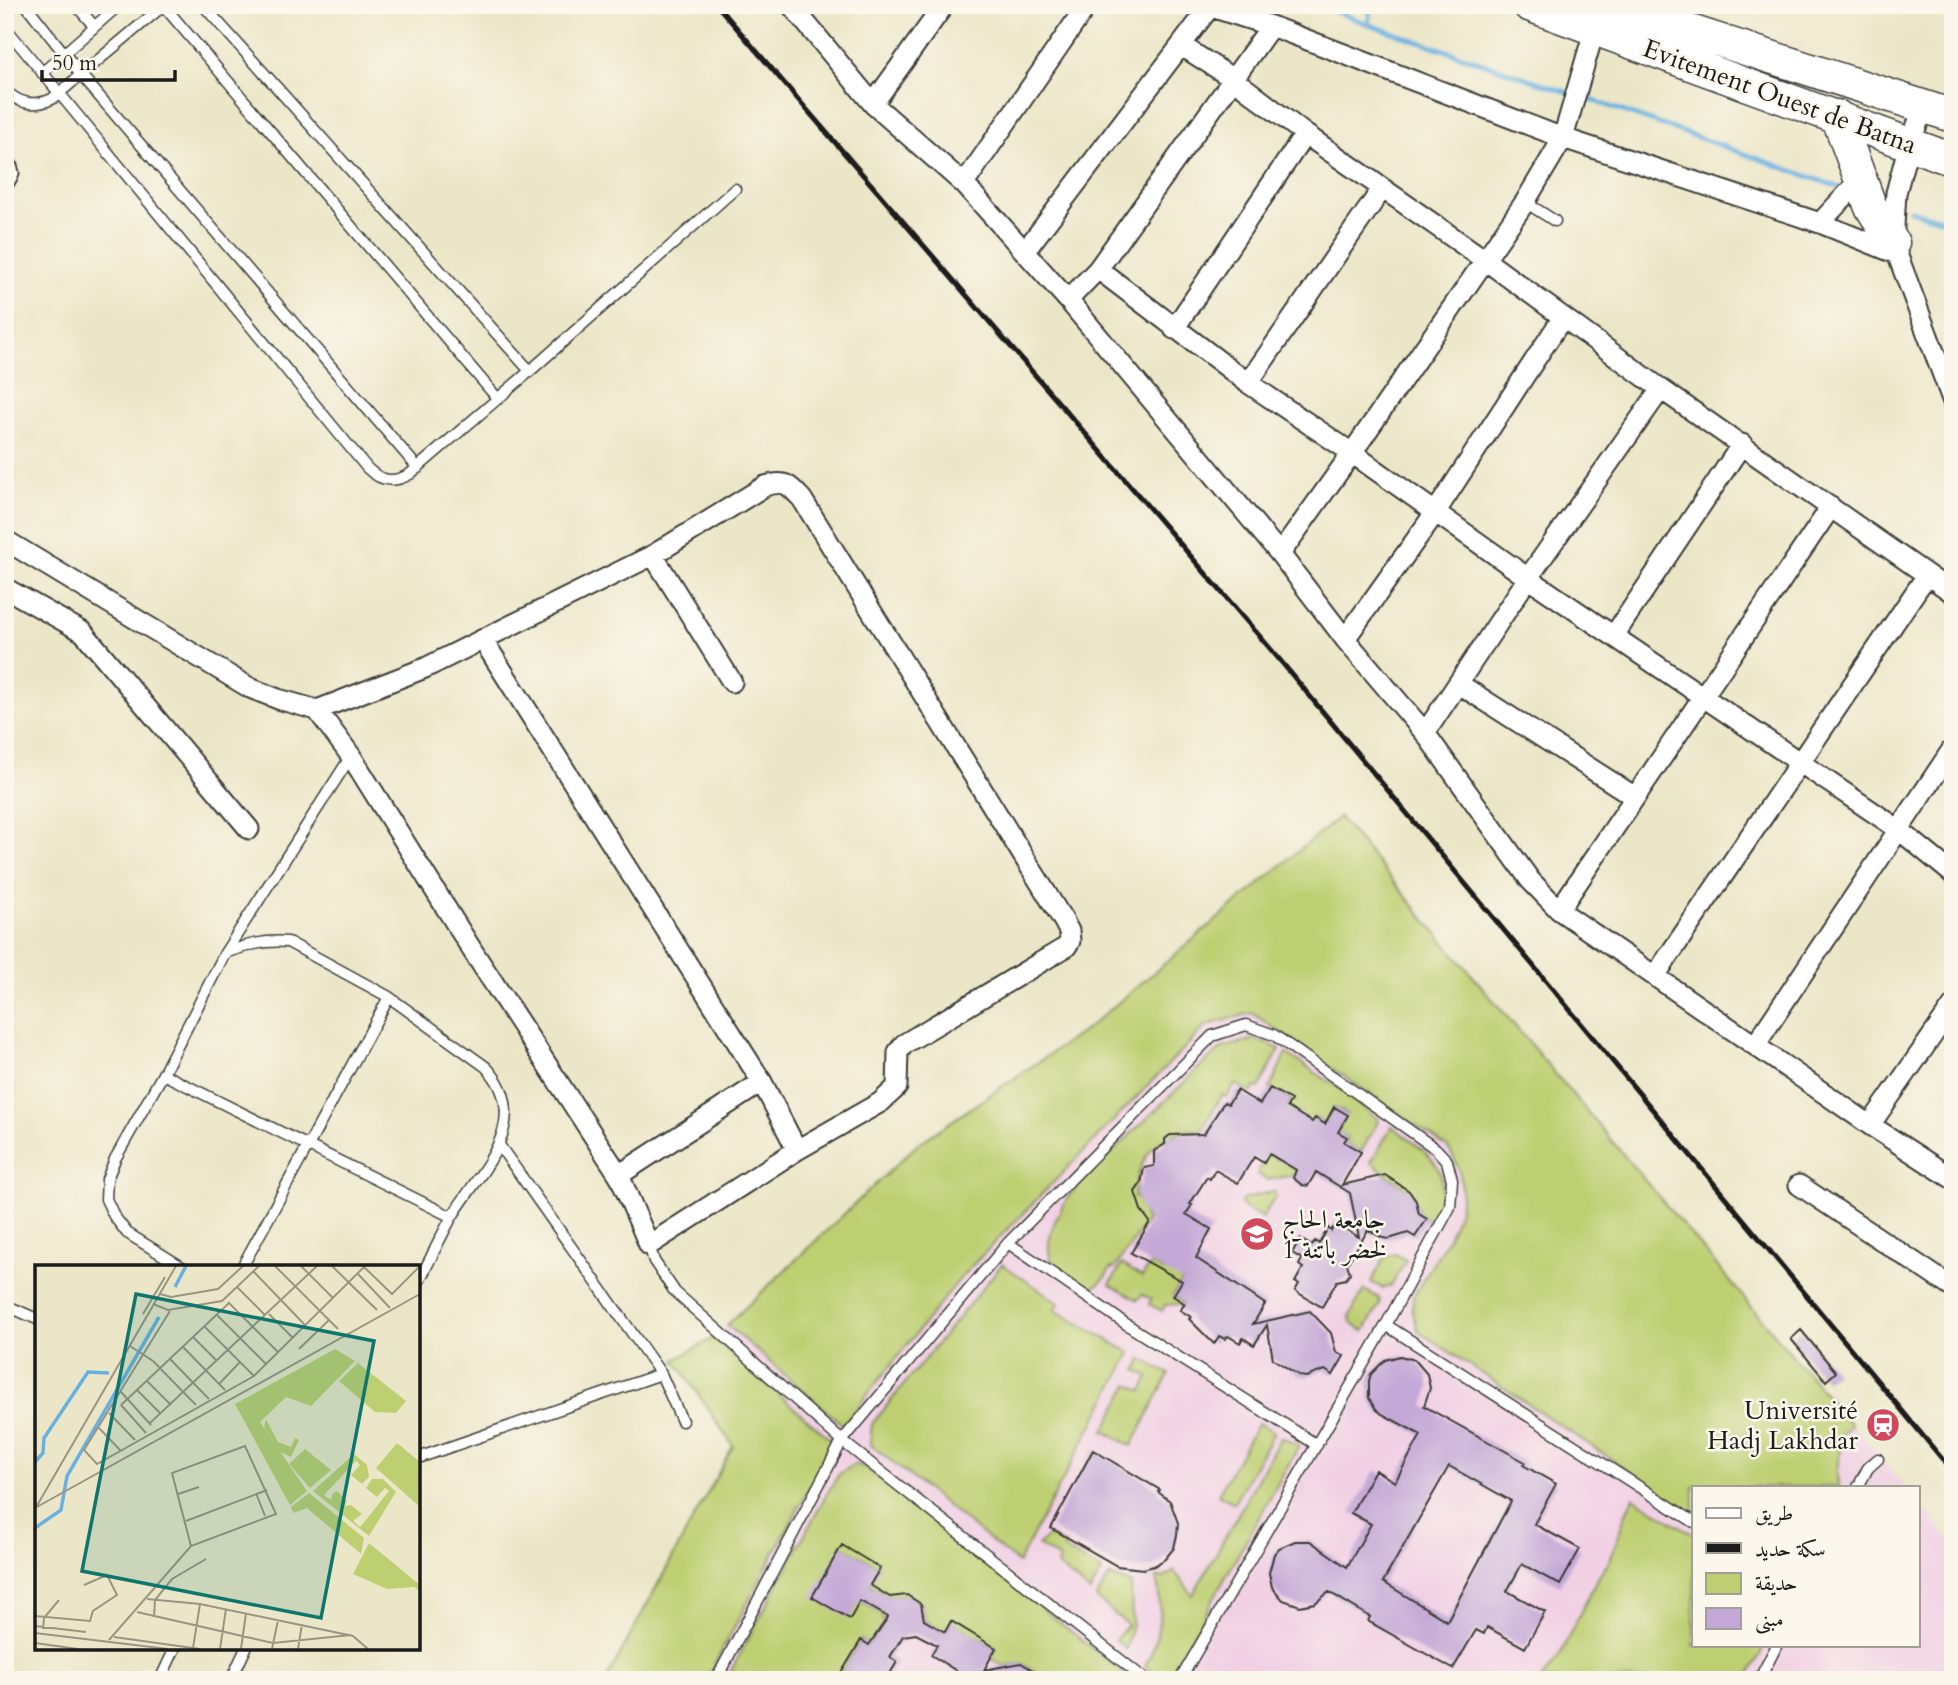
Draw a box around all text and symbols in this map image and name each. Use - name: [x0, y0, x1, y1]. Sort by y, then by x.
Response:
- street label: Evitement Ouest de Batna: [1638, 31, 1921, 162]
- scale bar: [42, 38, 175, 82]
- text: 50 m: [52, 49, 97, 78]
- place label: جامعة الحاج لخضر باتنة 1: [1282, 1202, 1387, 1267]
- school or university icon: جامعة الحاج لخضر باتنة 1: [1238, 1215, 1276, 1253]
- inset map: [35, 1265, 420, 1650]
- place label: Université Hadj Lakhdar: [1707, 1393, 1859, 1458]
- station icon: Université Hadj Lakhdar: [1864, 1406, 1902, 1444]
- legend: [1692, 1486, 1920, 1646]
- text: طريق: [1755, 1499, 1793, 1528]
- text: سكة حديد: [1755, 1535, 1826, 1564]
- text: حديقة: [1755, 1569, 1798, 1598]
- text: مبنى: [1755, 1605, 1784, 1634]

